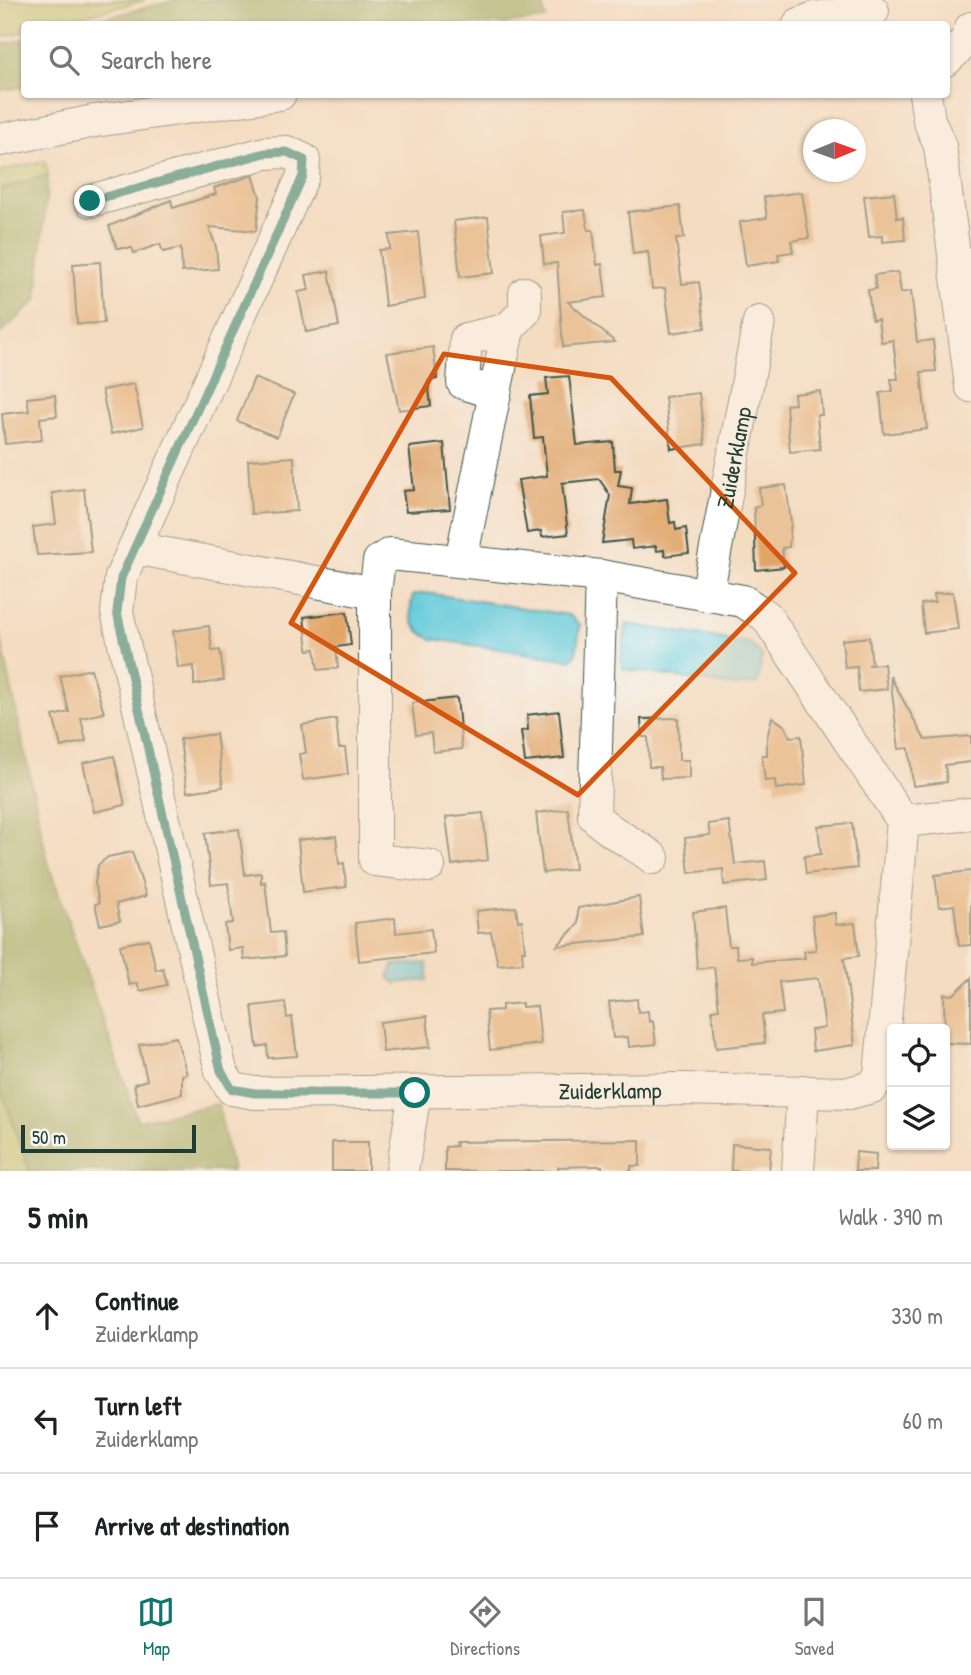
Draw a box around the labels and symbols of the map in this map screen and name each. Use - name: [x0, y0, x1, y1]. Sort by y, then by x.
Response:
- north arrow: [803, 119, 866, 182]
- route end: [74, 185, 105, 216]
- street label: Zuiderklamp: [708, 404, 758, 511]
- street label: Zuiderklamp: [558, 1074, 662, 1106]
- route start: [399, 1077, 430, 1108]
- scale bar: [21, 1122, 196, 1154]

